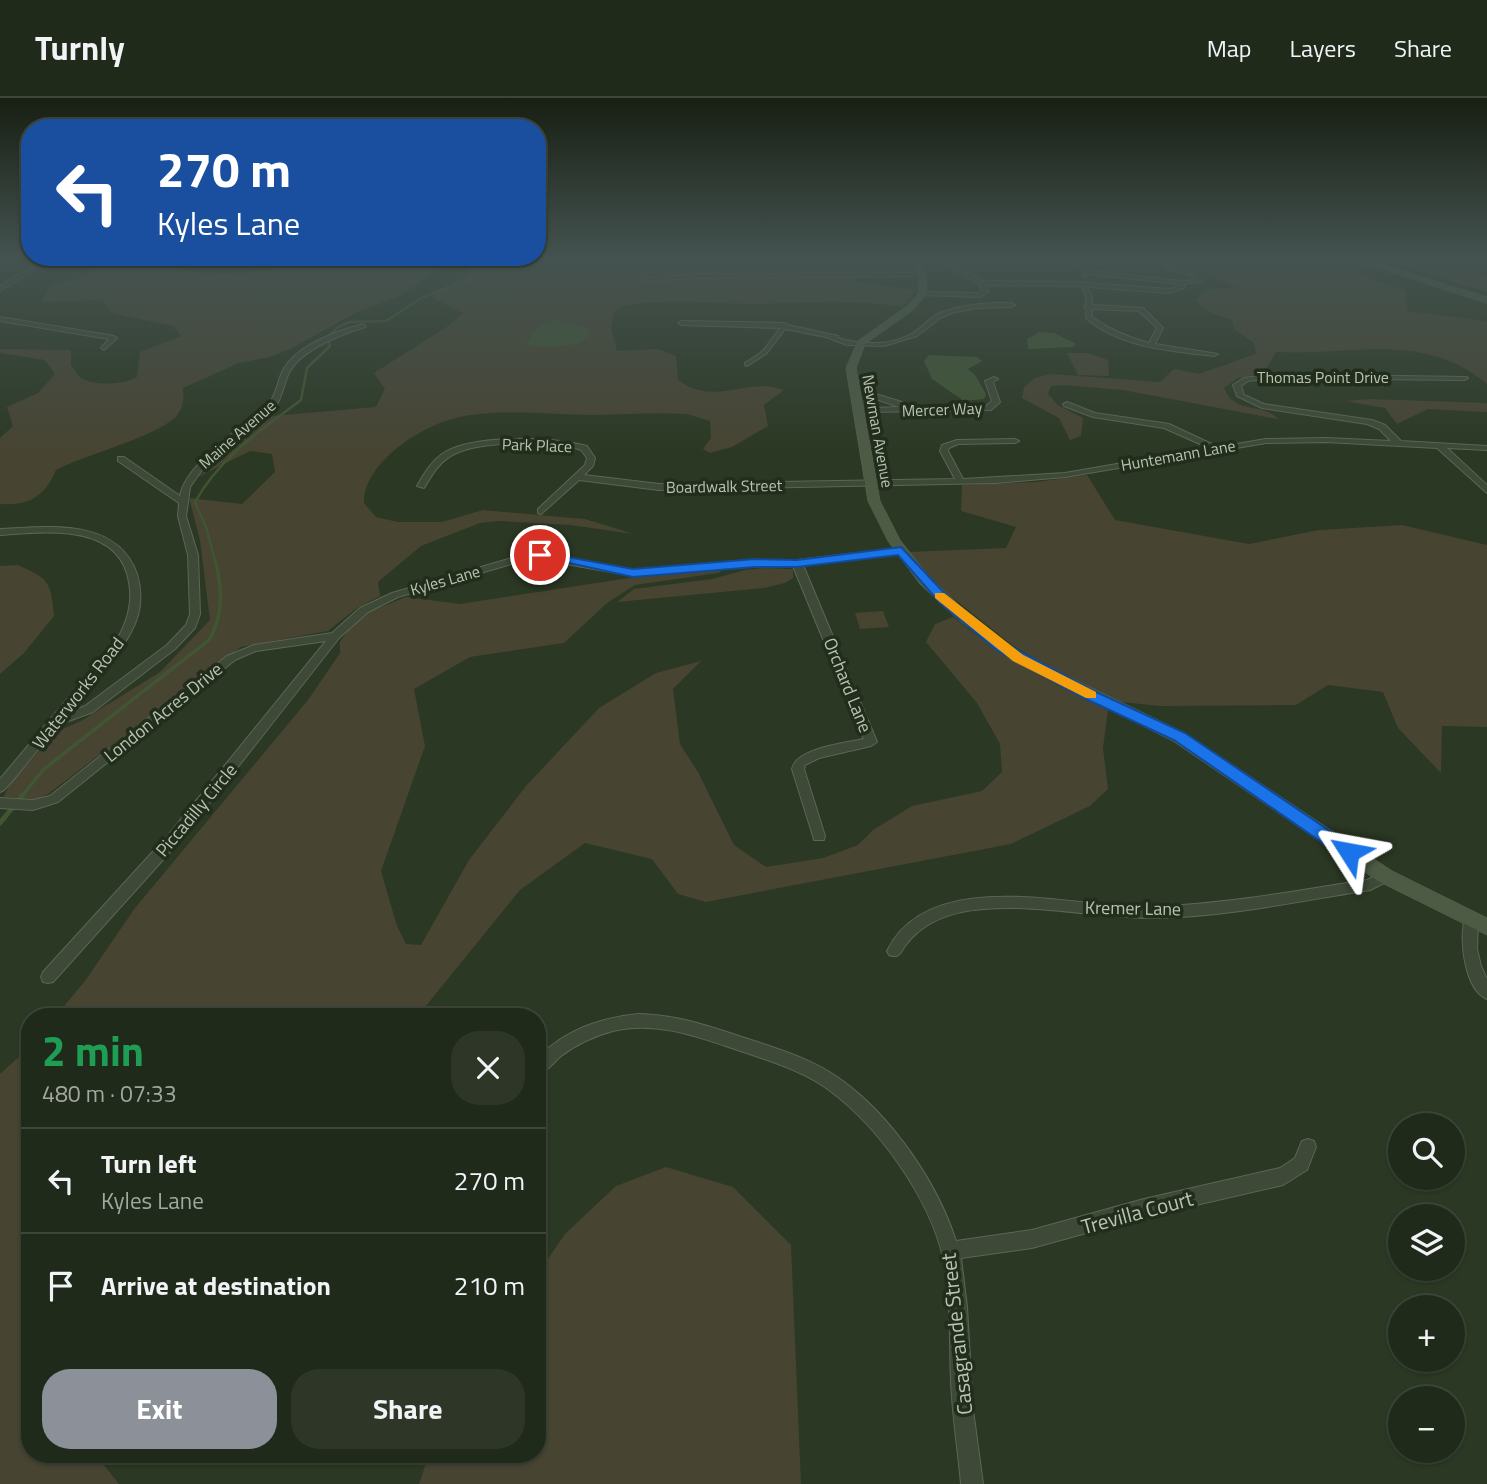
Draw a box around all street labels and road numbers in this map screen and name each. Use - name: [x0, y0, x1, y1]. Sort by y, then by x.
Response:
- street label: Thomas Point Drive: [1257, 365, 1389, 389]
- street label: Newman Avenue: [856, 373, 900, 489]
- street label: Maine Avenue: [193, 394, 281, 474]
- street label: Mercer Way: [901, 396, 983, 422]
- street label: Park Place: [501, 432, 573, 458]
- street label: Huntemann Lane: [1119, 433, 1237, 477]
- street label: Boardwalk Street: [666, 473, 783, 499]
- street label: Kyles Lane: [407, 559, 483, 601]
- street label: Waterworks Road: [26, 631, 130, 755]
- street label: Orchard Lane: [817, 633, 879, 737]
- street label: London Acres Drive: [98, 656, 228, 768]
- street label: Piccadilly Circle: [149, 757, 243, 863]
- street label: Kremer Lane: [1085, 894, 1181, 922]
- street label: Trevilla Court: [1078, 1182, 1197, 1242]
- street label: Casagrande Street: [932, 1251, 980, 1417]

